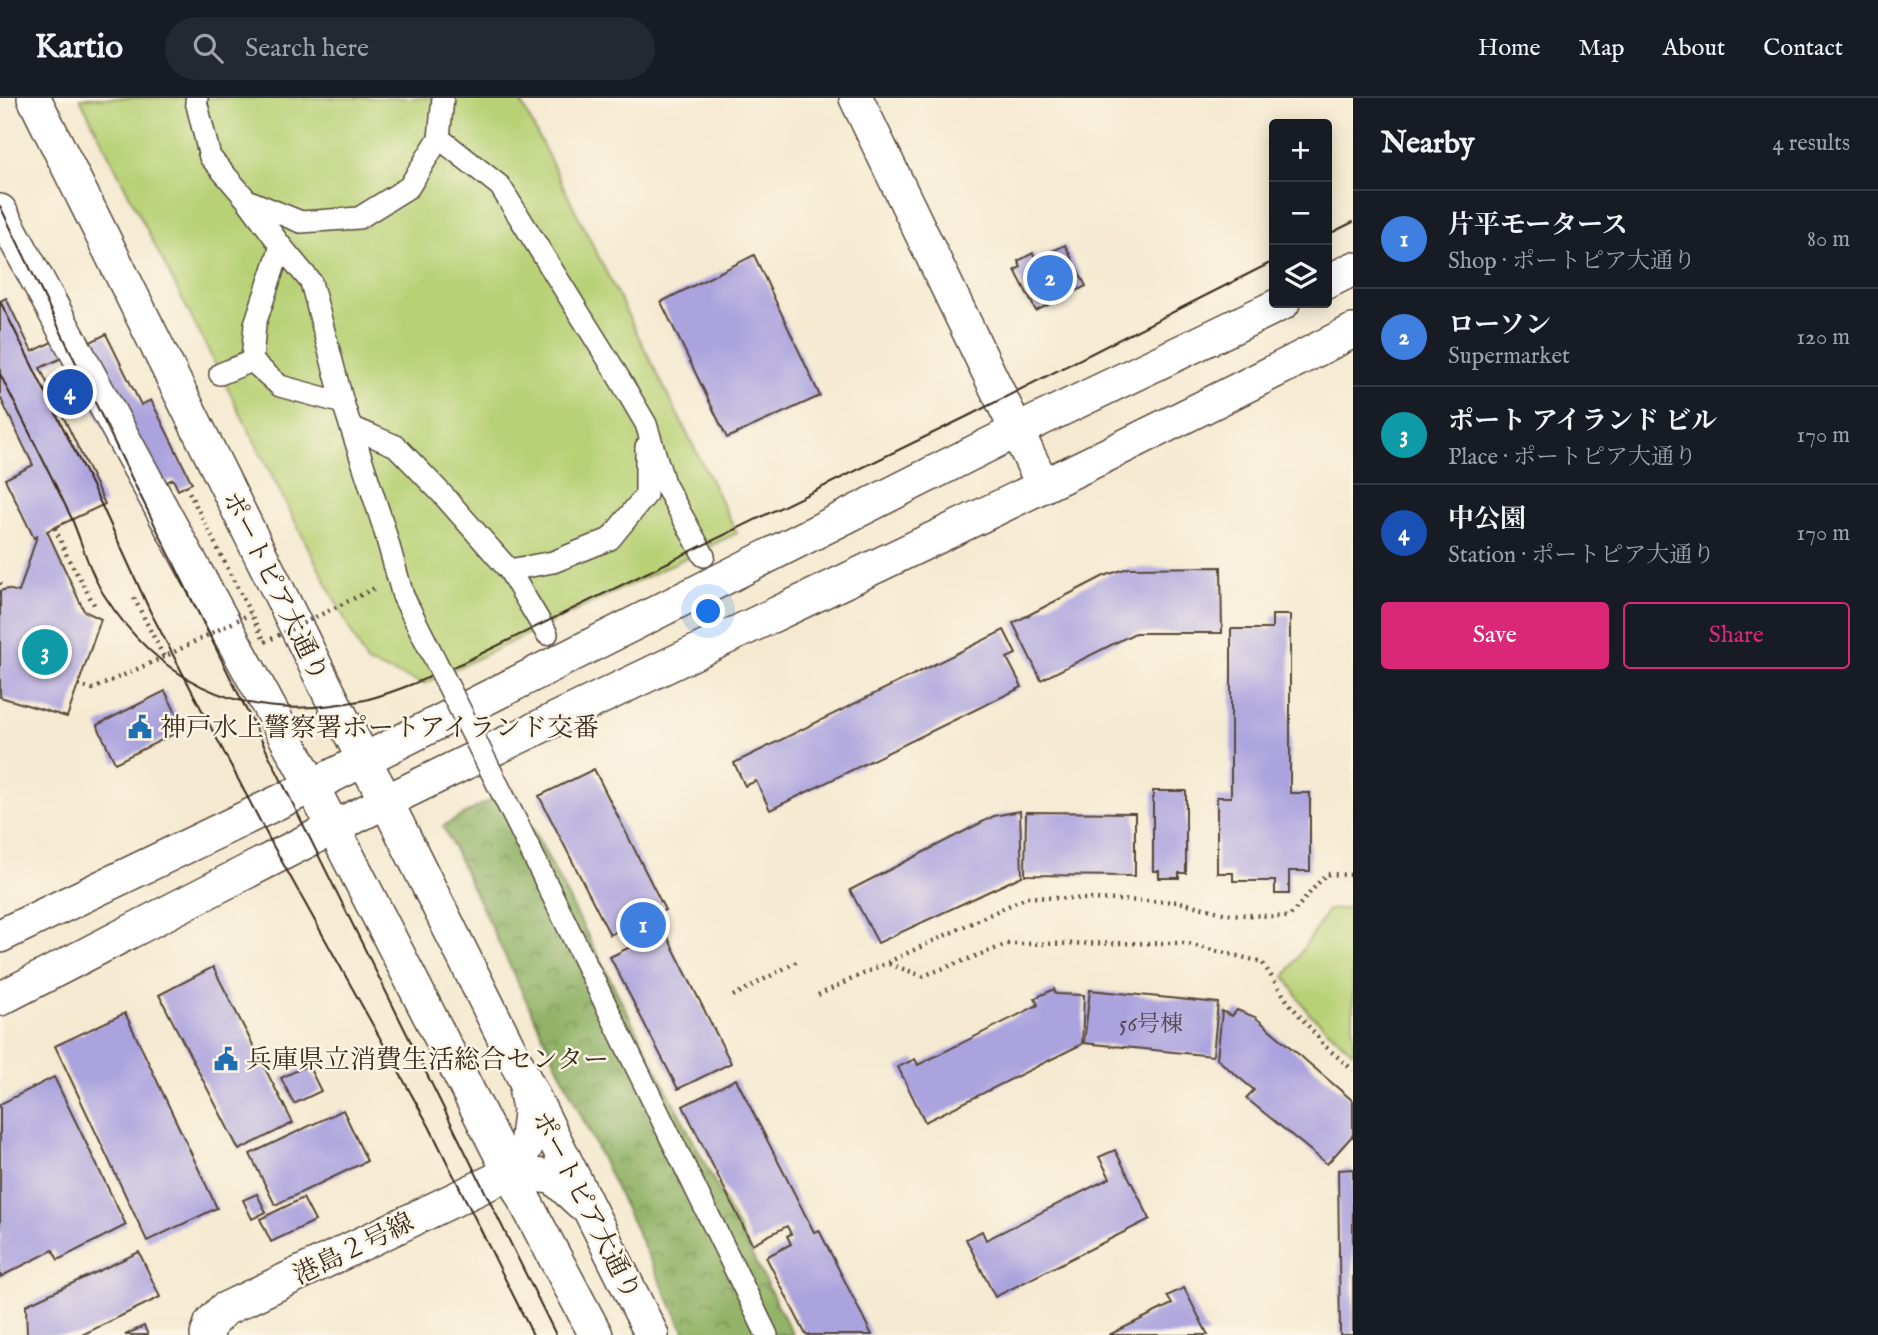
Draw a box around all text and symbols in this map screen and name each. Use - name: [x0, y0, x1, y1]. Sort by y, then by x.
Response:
- search box: [165, 17, 655, 80]
- text: Kartio: [35, 27, 123, 69]
- icon: search: [189, 29, 227, 67]
- text: Search here: [245, 32, 369, 65]
- text: Home: [1478, 33, 1541, 64]
- text: Map: [1579, 33, 1625, 64]
- text: About: [1663, 33, 1725, 64]
- text: Contact: [1763, 33, 1843, 64]
- map controls: [1269, 119, 1332, 308]
- button: +: [1269, 119, 1332, 182]
- text: Nearby: [1381, 125, 1474, 163]
- text: 4 results: [1772, 129, 1850, 158]
- button: −: [1269, 182, 1332, 245]
- text: 片平モータース: [1448, 209, 1628, 242]
- text: 1: [1400, 225, 1408, 254]
- text: 80 m: [1807, 225, 1850, 254]
- button: layers: [1269, 245, 1332, 308]
- text: Shop · ポートピア大通り: [1448, 247, 1696, 276]
- pin: 2: [1027, 252, 1073, 304]
- text: ローソン: [1448, 309, 1551, 342]
- text: 2: [1399, 323, 1409, 352]
- text: 120 m: [1797, 323, 1850, 352]
- text: Supermarket: [1448, 342, 1570, 371]
- pin: 4: [47, 366, 93, 418]
- text: ポート アイランド ビル: [1448, 405, 1717, 438]
- text: 3: [1400, 421, 1408, 450]
- text: 170 m: [1797, 421, 1850, 450]
- text: Place · ポートピア大通り: [1448, 443, 1697, 472]
- street label: ポートピア大通り: [214, 486, 335, 687]
- text: 中公園: [1448, 503, 1526, 536]
- text: 4: [1398, 519, 1410, 548]
- text: 170 m: [1797, 519, 1850, 548]
- text: Station · ポートピア大通り: [1448, 541, 1715, 570]
- your location: [691, 594, 725, 628]
- button: Save: [1381, 602, 1609, 669]
- button: Share: [1623, 602, 1850, 669]
- pin: 3: [22, 626, 68, 678]
- place label: 神戸水上警察署ポートアイランド交番: [160, 712, 599, 745]
- public building icon: 神戸水上警察署ポートアイランド交番: [126, 713, 154, 741]
- pin: 1: [620, 899, 666, 951]
- house number: 56号棟: [1119, 1010, 1183, 1039]
- place label: 兵庫県立消費生活総合センター: [246, 1044, 609, 1077]
- public building icon: 兵庫県立消費生活総合センター: [212, 1045, 240, 1073]
- street label: ポートピア大通り: [524, 1106, 648, 1306]
- street label: 港島２号線: [288, 1206, 419, 1293]

